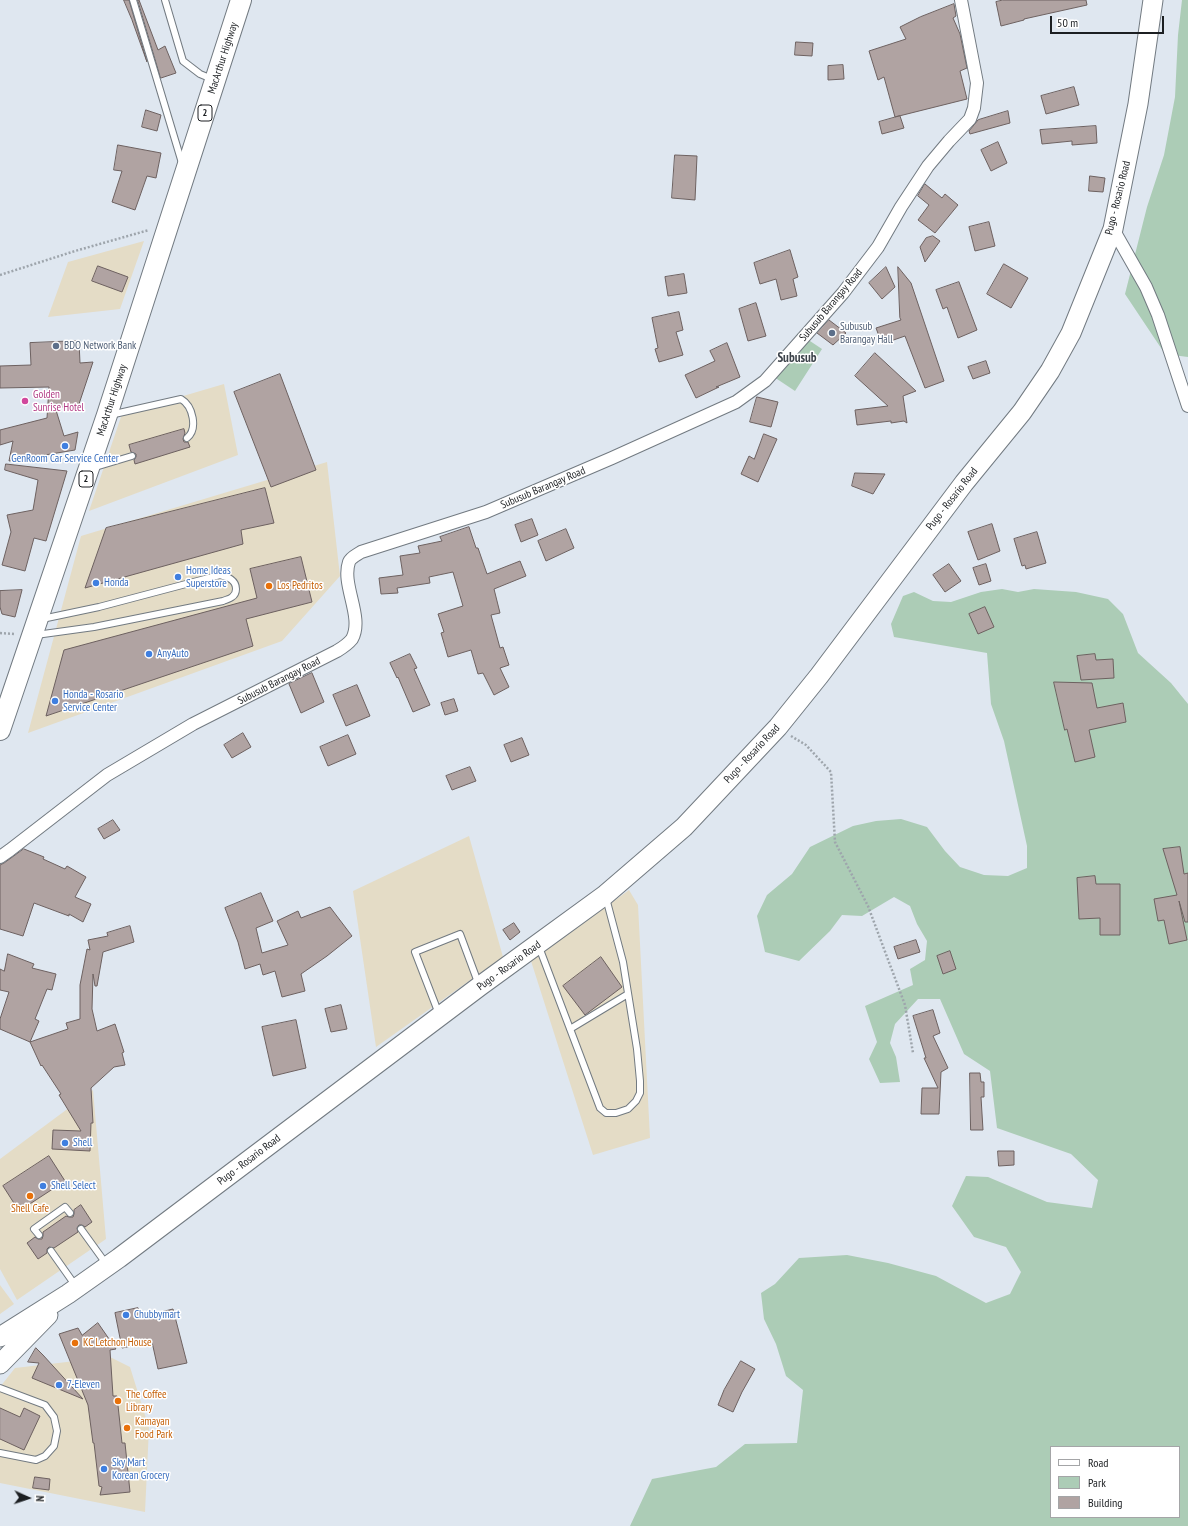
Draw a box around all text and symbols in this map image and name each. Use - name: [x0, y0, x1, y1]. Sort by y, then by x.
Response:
- scale bar: [1052, 8, 1166, 34]
- text: 50 m: [1057, 15, 1078, 30]
- street label: MacArthur Highway: [205, 20, 241, 96]
- road number: 2: [198, 105, 212, 121]
- street label: Pugo - Rosario Road: [1102, 160, 1134, 236]
- street label: Subusub Barangay Road: [797, 266, 865, 344]
- place label: Subusub Barangay Hall: [840, 320, 893, 346]
- marker: Subusub Barangay Hall: [827, 328, 837, 338]
- place label: BDO Network Bank: [64, 339, 136, 353]
- marker: BDO Network Bank: [51, 341, 61, 351]
- district label: Subusub: [777, 350, 817, 366]
- street label: MacArthur Highway: [94, 362, 130, 438]
- place label: Golden Sunrise Hotel: [33, 388, 84, 414]
- marker: Golden Sunrise Hotel: [20, 396, 30, 406]
- marker: GenRoom Car Service Center: [60, 441, 70, 451]
- place label: GenRoom Car Service Center: [11, 452, 119, 466]
- street label: Subusub Barangay Road: [499, 464, 587, 512]
- street label: Pugo - Rosario Road: [923, 465, 981, 533]
- road number: 2: [79, 471, 93, 487]
- place label: Home Ideas Superstore: [186, 564, 231, 590]
- marker: Home Ideas Superstore: [173, 572, 183, 582]
- place label: Honda: [104, 576, 129, 590]
- marker: Honda: [91, 578, 101, 588]
- place label: Los Pedritos: [277, 579, 323, 593]
- marker: Los Pedritos: [264, 581, 274, 591]
- place label: AnyAuto: [157, 647, 189, 661]
- marker: AnyAuto: [144, 649, 154, 659]
- street label: Subusub Barangay Road: [236, 654, 322, 708]
- place label: Honda - Rosario Service Center: [63, 688, 123, 714]
- marker: Honda - Rosario Service Center: [50, 696, 60, 706]
- street label: Pugo - Rosario Road: [721, 722, 783, 786]
- street label: Pugo - Rosario Road: [474, 938, 544, 994]
- street label: Pugo - Rosario Road: [215, 1132, 283, 1188]
- place label: Shell: [73, 1136, 92, 1150]
- marker: Shell: [60, 1138, 70, 1148]
- place label: Shell Select: [51, 1179, 96, 1193]
- marker: Shell Select: [38, 1181, 48, 1191]
- marker: Shell Cafe: [25, 1191, 35, 1201]
- place label: Shell Cafe: [11, 1202, 49, 1216]
- place label: Chubbymart: [134, 1308, 180, 1322]
- marker: Chubbymart: [121, 1310, 131, 1320]
- place label: KC Letchon House: [83, 1336, 151, 1350]
- marker: KC Letchon House: [70, 1338, 80, 1348]
- place label: 7-Eleven: [67, 1378, 100, 1392]
- marker: 7-Eleven: [54, 1380, 64, 1390]
- place label: The Coffee Library: [126, 1388, 167, 1414]
- marker: The Coffee Library: [113, 1396, 123, 1406]
- place label: Kamayan Food Park: [135, 1415, 172, 1441]
- marker: Kamayan Food Park: [122, 1423, 132, 1433]
- legend: [1050, 1446, 1180, 1518]
- text: Road: [1088, 1455, 1108, 1470]
- place label: Sky Mart Korean Grocery: [112, 1456, 169, 1482]
- marker: Sky Mart Korean Grocery: [99, 1464, 109, 1474]
- text: Park: [1088, 1475, 1106, 1490]
- north arrow: [8, 1478, 48, 1518]
- text: N: [33, 1495, 47, 1502]
- text: Building: [1088, 1495, 1123, 1510]

